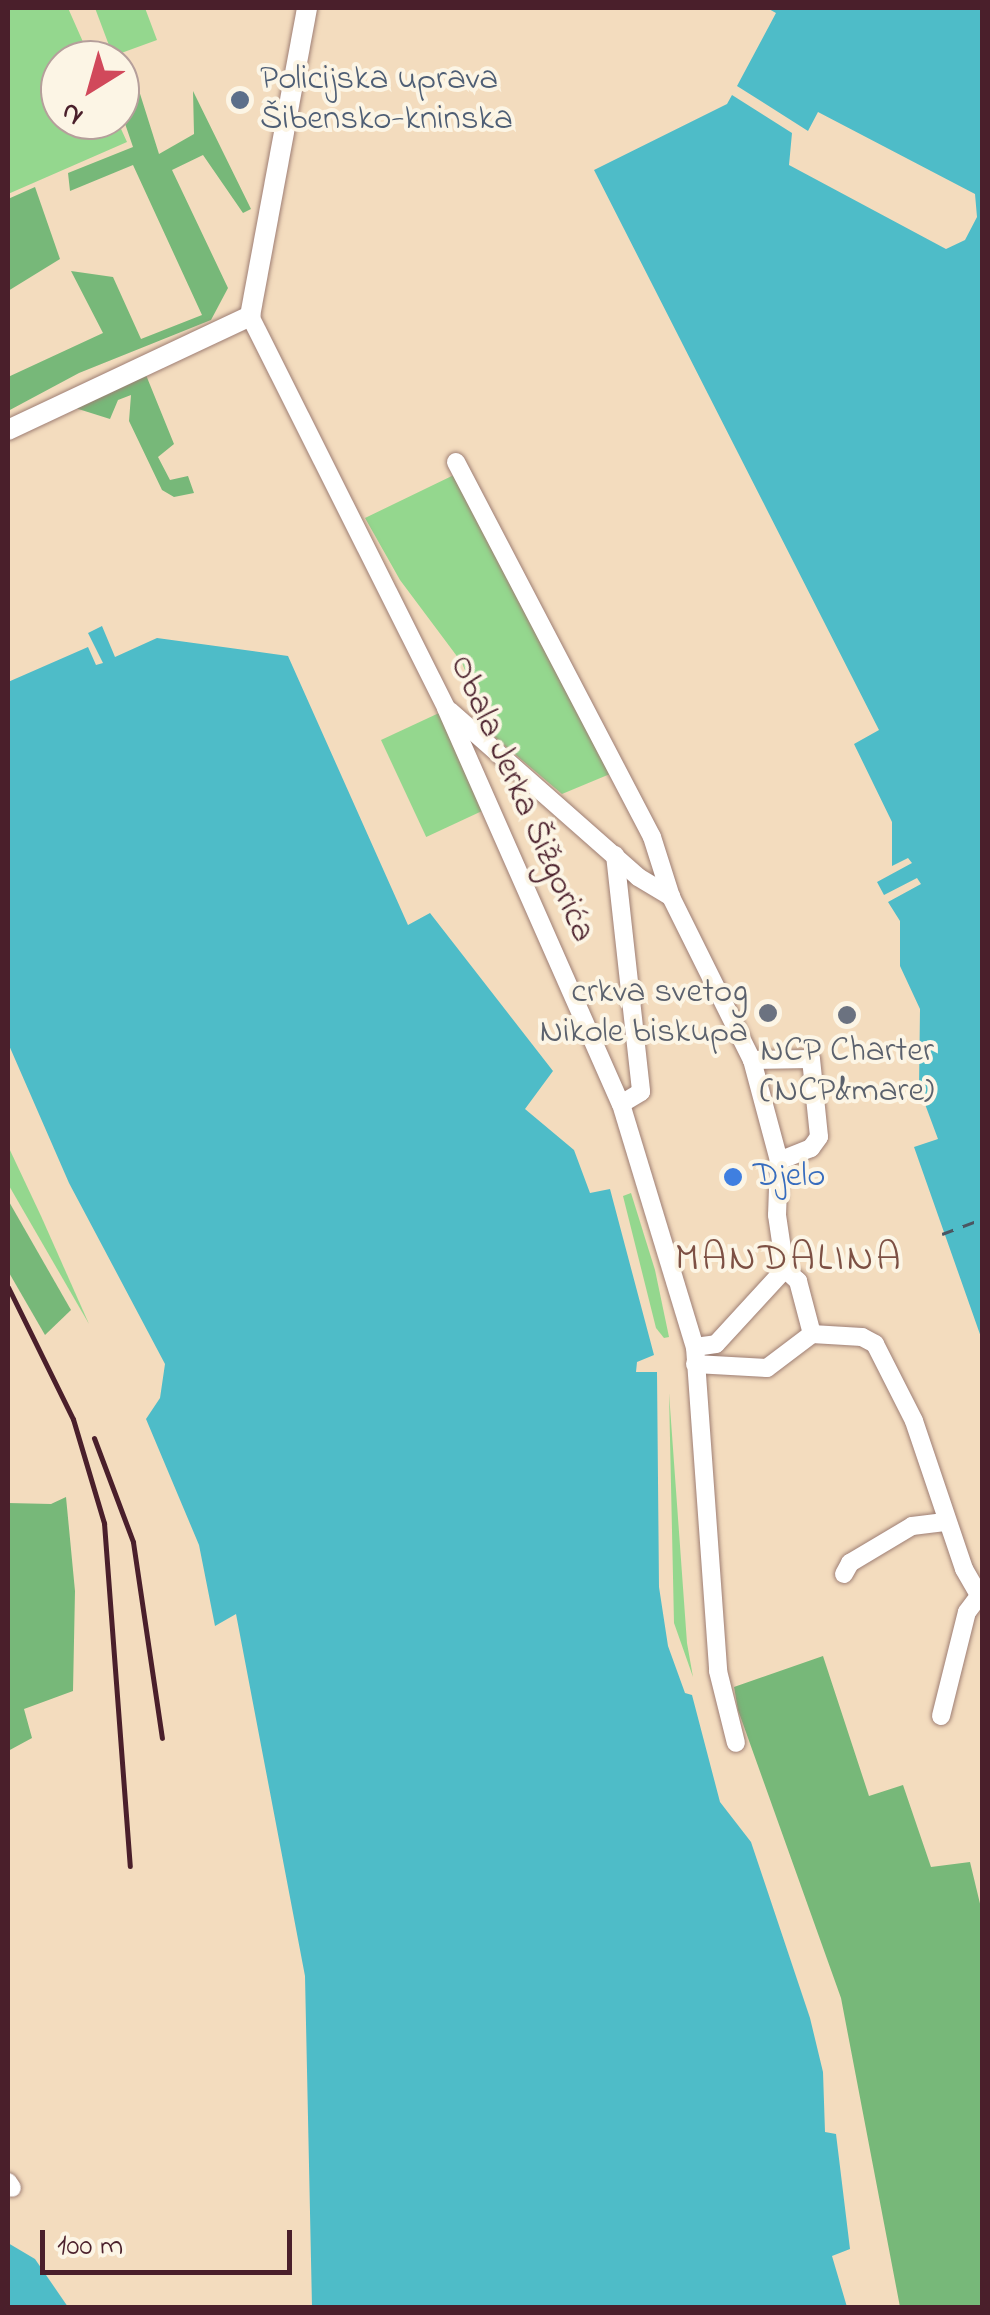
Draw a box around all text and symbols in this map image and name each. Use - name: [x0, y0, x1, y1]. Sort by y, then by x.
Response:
- north arrow: [40, 40, 140, 140]
- place label: Policijska uprava Šibensko-kninska: [260, 59, 513, 141]
- marker: Policijska uprava Šibensko-kninska: [229, 89, 251, 111]
- text: N: [53, 91, 93, 135]
- street label: Obala Jerka Šižgorića: [439, 649, 603, 949]
- place label: crkva svetog Nikole biskupa: [540, 972, 748, 1054]
- marker: crkva svetog Nikole biskupa: [757, 1002, 779, 1024]
- marker: NCP Charter (NCP&mare): [836, 1004, 858, 1026]
- place label: NCP Charter (NCP&mare): [760, 1031, 934, 1113]
- place label: Djelo: [753, 1156, 825, 1198]
- marker: Djelo: [722, 1166, 744, 1188]
- district label: MANDALINA: [675, 1236, 903, 1284]
- scale bar: [45, 2210, 298, 2272]
- text: 100 m: [57, 2225, 123, 2269]

